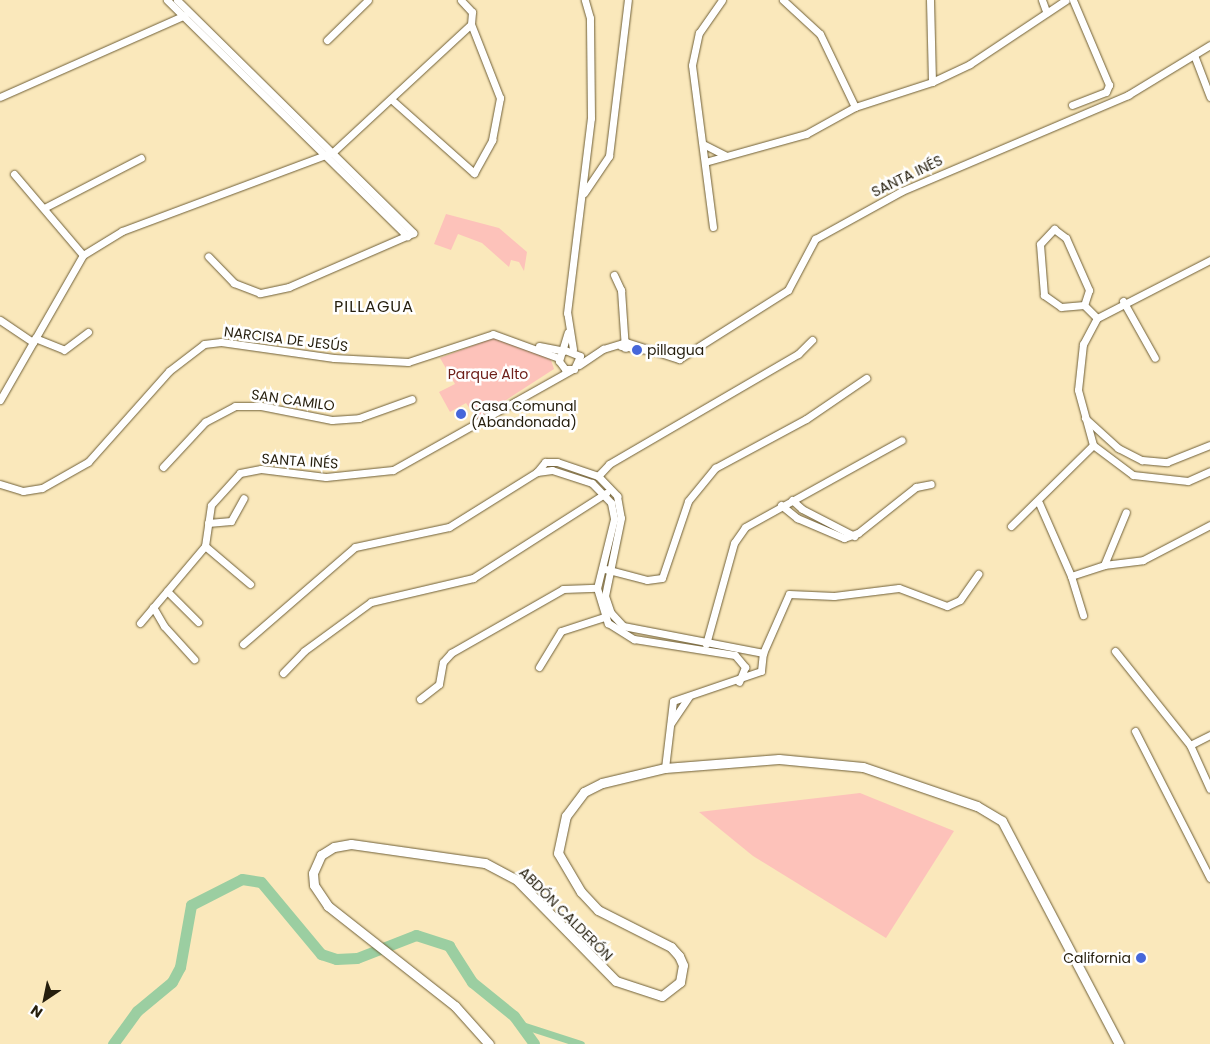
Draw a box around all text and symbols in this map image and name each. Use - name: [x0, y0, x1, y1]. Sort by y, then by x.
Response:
- street label: SANTA INÉS: [869, 152, 945, 200]
- district label: PILLAGUA: [333, 297, 415, 317]
- street label: NARCISA DE JESÚS: [223, 323, 349, 355]
- place label: pillagua: [647, 342, 704, 358]
- marker: pillagua: [631, 344, 643, 356]
- park label: Parque Alto: [448, 366, 528, 382]
- street label: SAN CAMILO: [250, 386, 336, 414]
- place label: Casa Comunal (Abandonada): [471, 398, 577, 431]
- marker: Casa Comunal (Abandonada): [455, 408, 467, 420]
- street label: SANTA INÉS: [261, 450, 339, 472]
- street label: ABDÓN CALDERÓN: [516, 864, 616, 964]
- place label: California: [1063, 950, 1131, 966]
- marker: California: [1135, 952, 1147, 964]
- north arrow: [20, 974, 70, 1024]
- text: N: [27, 1000, 47, 1023]

